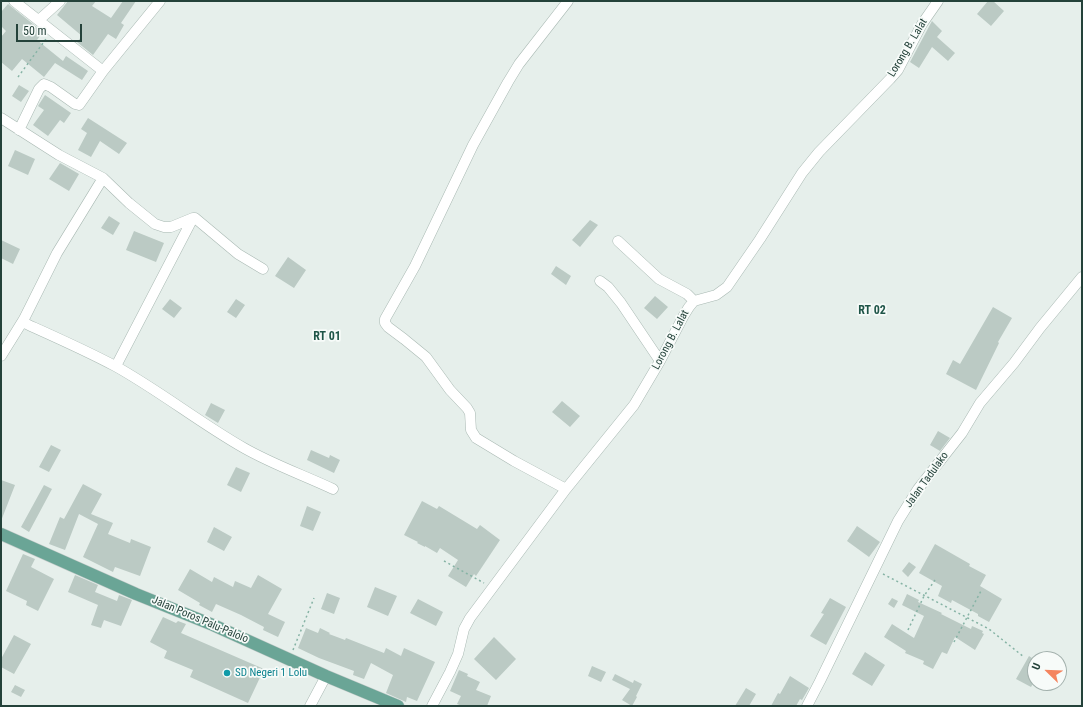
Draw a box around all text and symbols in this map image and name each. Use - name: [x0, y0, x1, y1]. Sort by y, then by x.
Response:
- scale bar: [18, 16, 84, 42]
- street label: Lorong B. Lalat: [885, 16, 931, 80]
- text: 50 m: [23, 24, 47, 38]
- district label: RT 02: [858, 304, 886, 318]
- street label: Lorong B. Lalat: [650, 308, 692, 372]
- district label: RT 01: [313, 330, 341, 344]
- street label: Jalan Tadulako: [902, 450, 952, 510]
- street label: Jalan Poros Palu-Palolo: [150, 594, 250, 646]
- north arrow: [1027, 651, 1067, 691]
- text: U: [1029, 661, 1044, 672]
- place label: SD Negeri 1 Lolu: [235, 666, 307, 680]
- marker: SD Negeri 1 Lolu: [222, 668, 232, 678]

